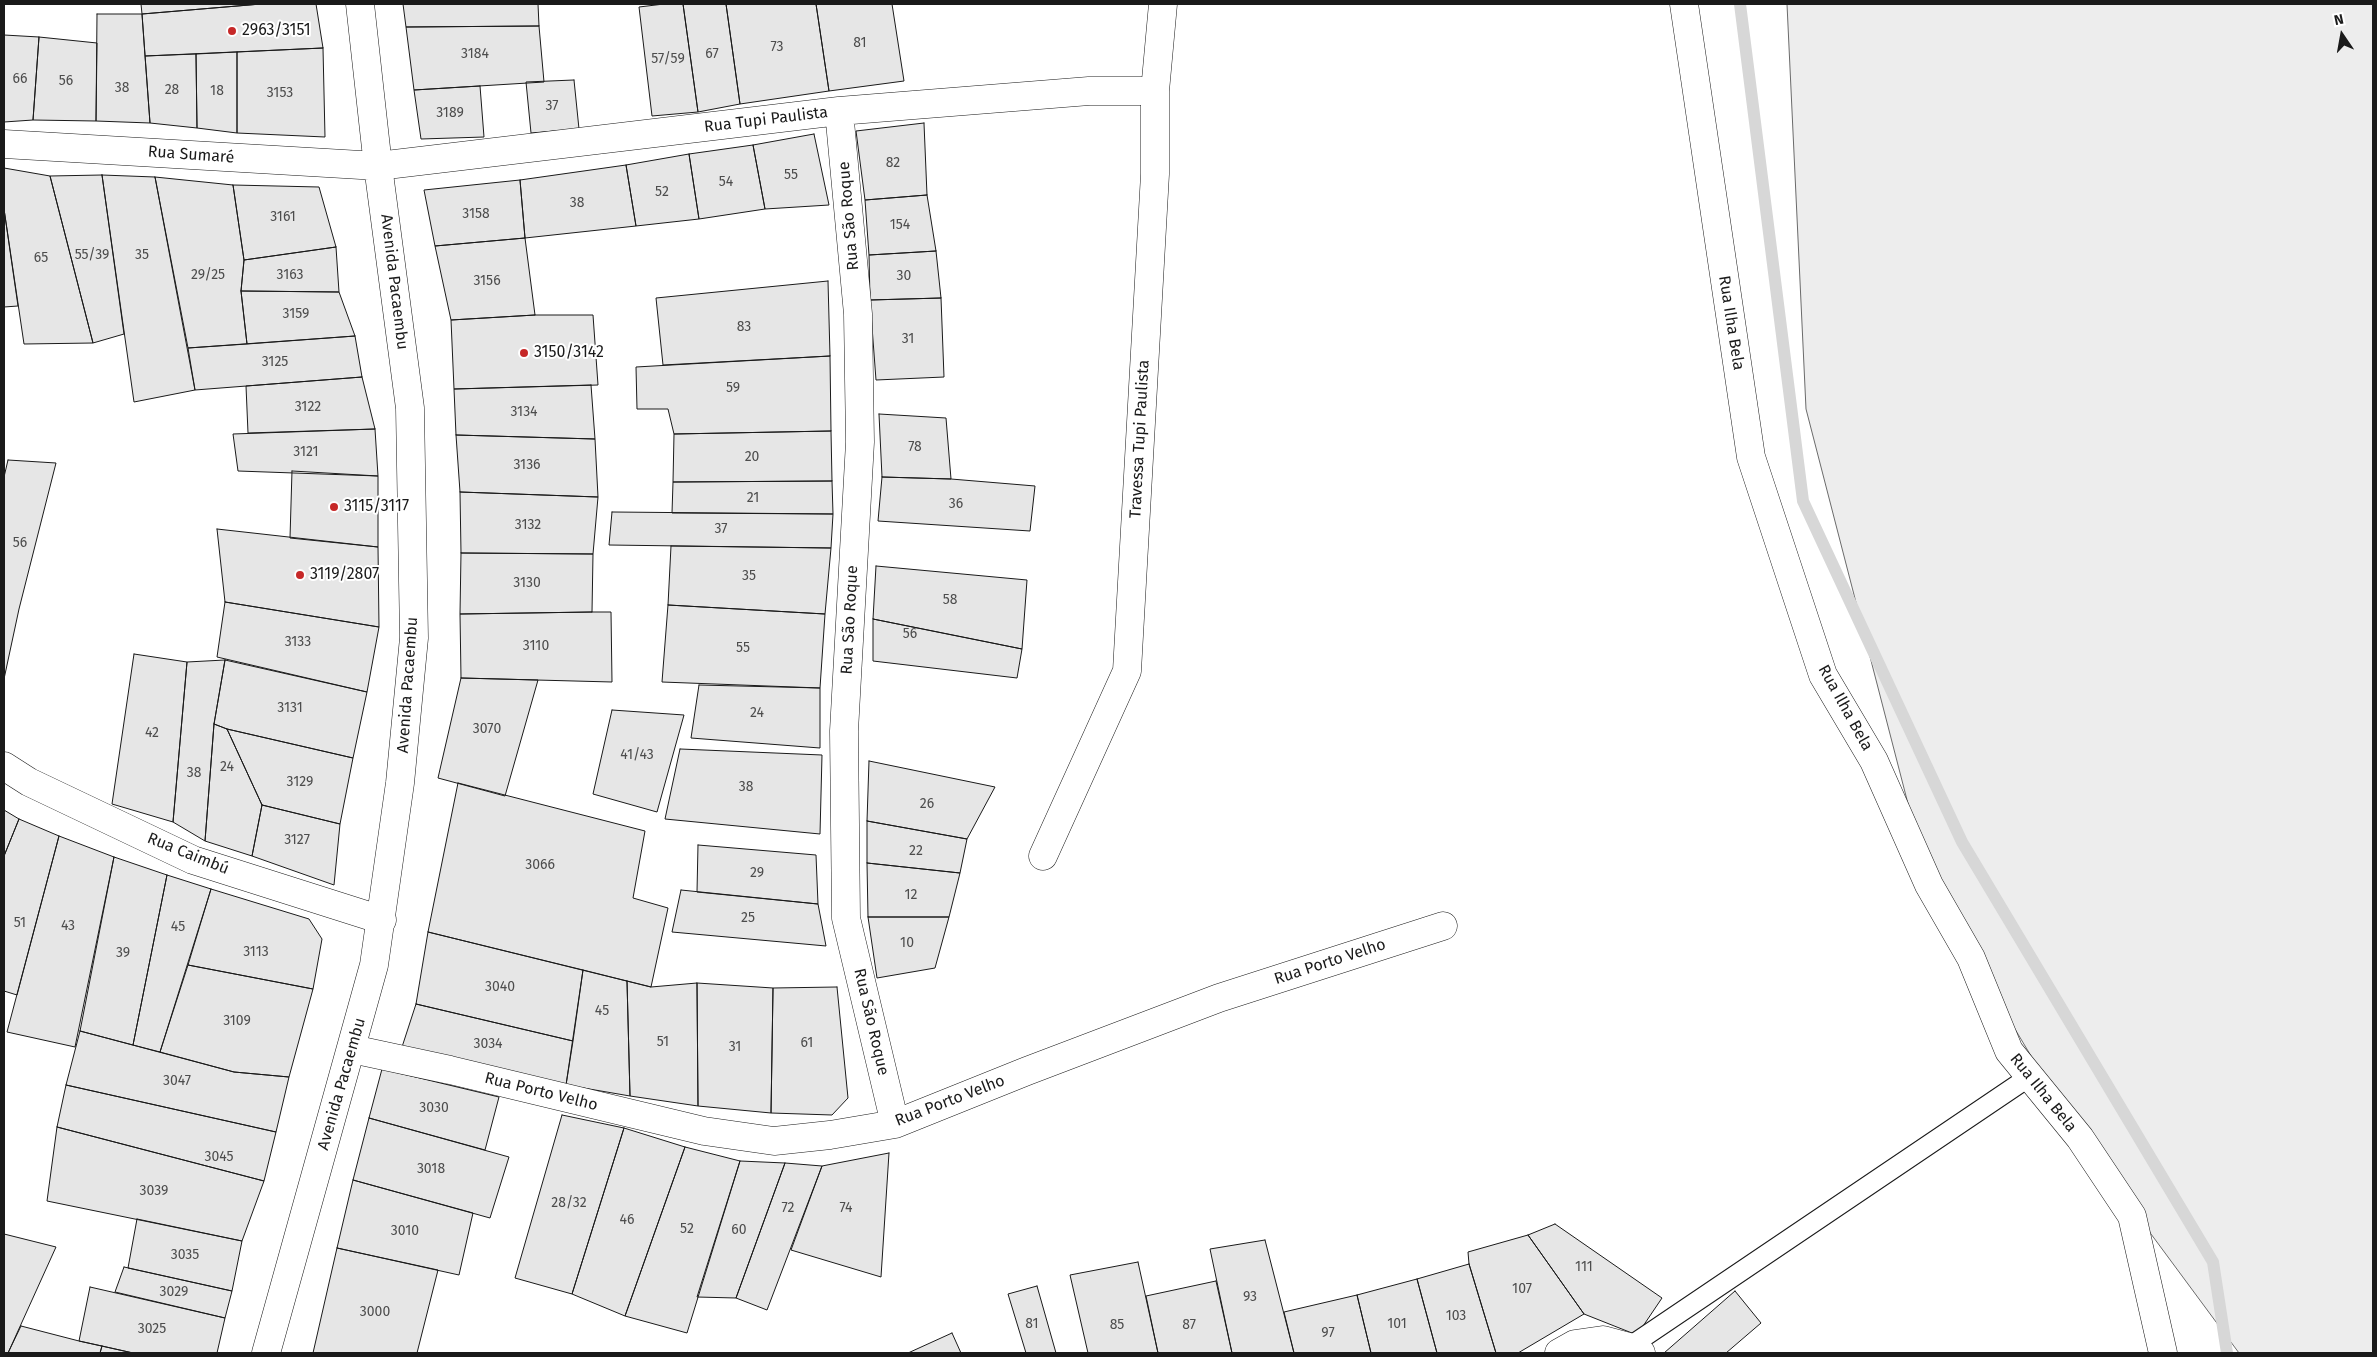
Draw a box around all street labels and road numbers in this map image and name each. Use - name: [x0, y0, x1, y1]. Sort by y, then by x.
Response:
- street label: Rua Tupi Paulista: [703, 103, 829, 137]
- street label: Rua Sumaré: [147, 142, 235, 168]
- street label: Rua São Roque: [835, 161, 863, 271]
- street label: Avenida Pacaembu: [376, 213, 412, 351]
- street label: Rua Ilha Bela: [1714, 274, 1748, 372]
- street label: Travessa Tupi Paulista: [1126, 359, 1154, 519]
- street label: Rua São Roque: [838, 565, 862, 675]
- street label: Avenida Pacaembu: [394, 616, 422, 754]
- street label: Rua Ilha Bela: [1813, 662, 1877, 754]
- street label: Rua Caimbú: [144, 829, 232, 879]
- street label: Rua Porto Velho: [1272, 935, 1388, 989]
- street label: Rua São Roque: [849, 967, 893, 1077]
- street label: Avenida Pacaembu: [314, 1016, 370, 1152]
- street label: Rua Ilha Bela: [2006, 1050, 2080, 1136]
- street label: Rua Porto Velho: [482, 1069, 600, 1115]
- street label: Rua Porto Velho: [892, 1071, 1008, 1131]

